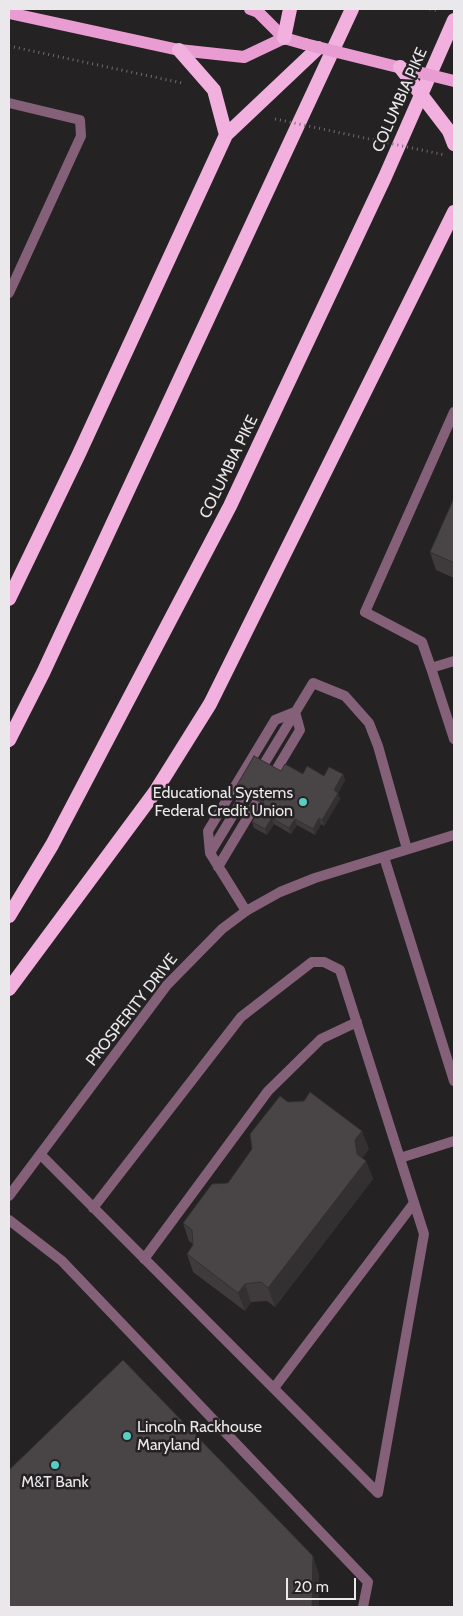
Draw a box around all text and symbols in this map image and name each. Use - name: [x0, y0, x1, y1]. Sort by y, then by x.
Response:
- street label: COLUMBIA PIKE: [368, 45, 432, 155]
- street label: COLUMBIA PIKE: [196, 412, 262, 522]
- place label: Educational Systems Federal Credit Union: [153, 783, 293, 821]
- marker: Educational Systems Federal Credit Union: [297, 796, 309, 808]
- street label: PROSPERITY DRIVE: [82, 950, 182, 1070]
- place label: Lincoln Rackhouse Maryland: [137, 1417, 262, 1455]
- marker: Lincoln Rackhouse Maryland: [121, 1430, 133, 1442]
- marker: M&T Bank: [49, 1459, 61, 1471]
- place label: M&T Bank: [21, 1472, 89, 1492]
- scale bar: [288, 1568, 358, 1600]
- text: 20 m: [294, 1578, 329, 1596]

